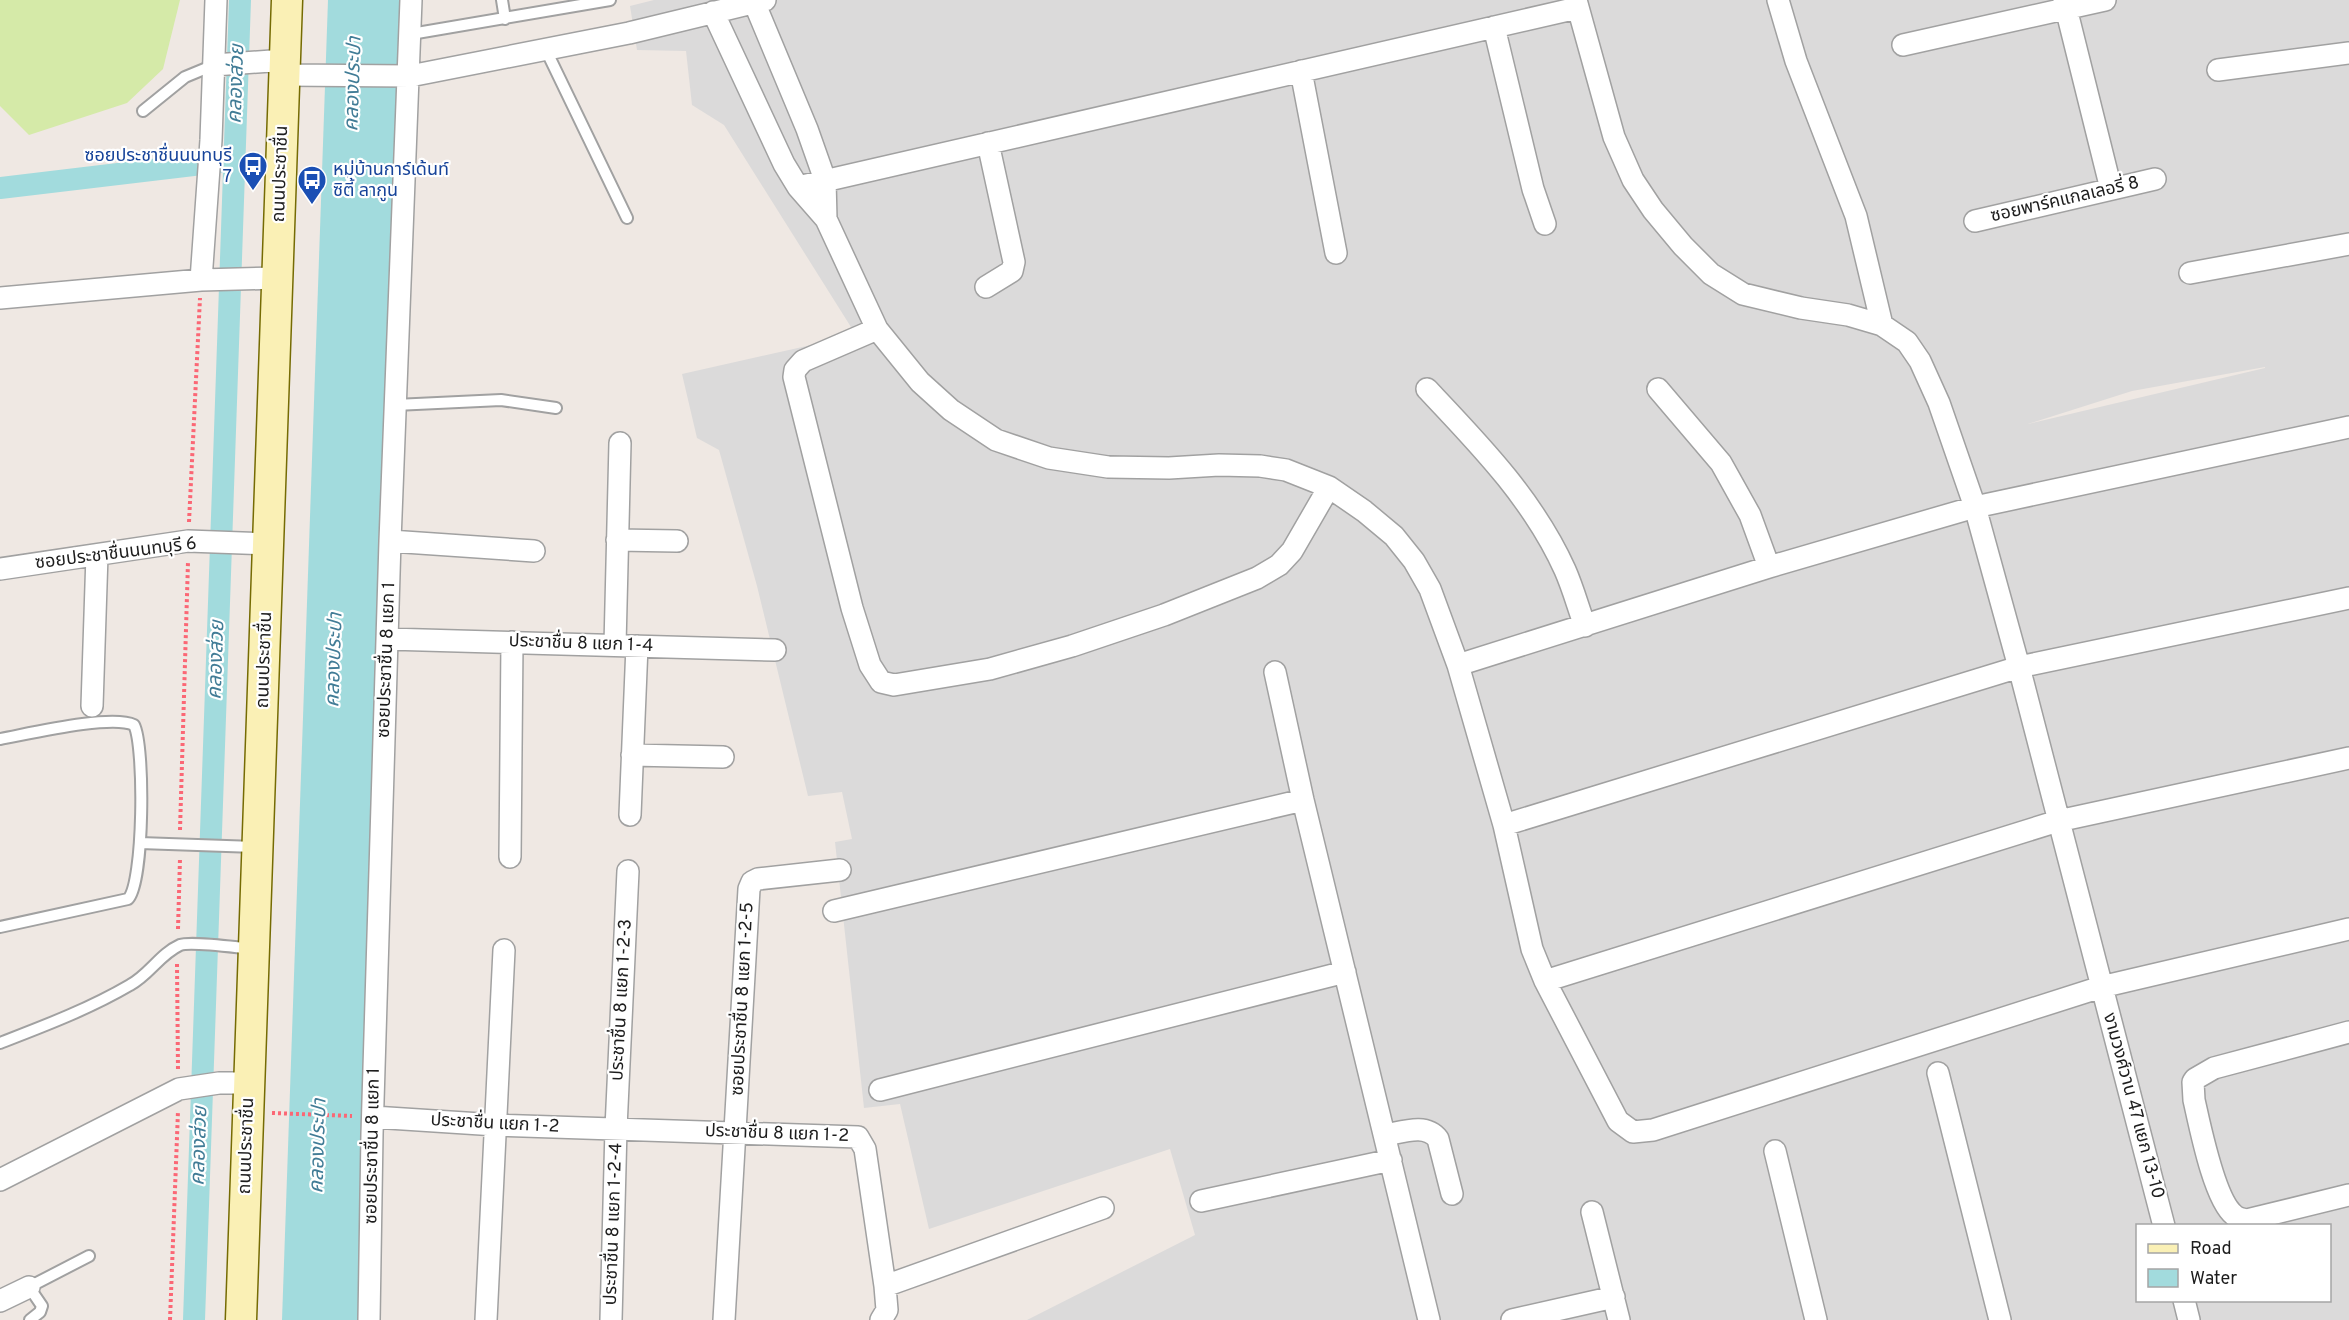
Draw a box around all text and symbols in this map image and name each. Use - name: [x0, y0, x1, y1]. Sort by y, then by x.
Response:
- water label: คลองประปา: [339, 35, 369, 132]
- water label: คลองส่วย: [223, 42, 251, 124]
- street label: ถนนประชาชื่น: [265, 125, 294, 223]
- place label: ซอยประชาชื่นนนทบุรี 7: [84, 142, 232, 189]
- bus stop icon: ซอยประชาชื่นนนทบุรี 7: [237, 150, 269, 192]
- place label: หมู่บ้านการ์เด้นท์ ซิตี้ ลากูน: [333, 159, 449, 203]
- bus stop icon: หมู่บ้านการ์เด้นท์ ซิตี้ ลากูน: [296, 164, 328, 206]
- street label: ซอยพาร์คแกลเลอรี่ 8: [1988, 169, 2142, 228]
- street label: ซอยประชาชื่นนนทบุรี 6: [34, 530, 198, 575]
- street label: ซอยประชาชื่น 8 แยก 1: [370, 581, 401, 739]
- street label: ถนนประชาชื่น: [249, 611, 278, 709]
- water label: คลองประปา: [320, 611, 350, 708]
- water label: คลองส่วย: [203, 618, 231, 700]
- street label: ประชาชื่น 8 แยก 1-4: [508, 627, 654, 658]
- street label: ซอยประชาชื่น 8 แยก 1-2-5: [723, 901, 760, 1096]
- street label: ประชาชื่น 8 แยก 1-2-3: [603, 918, 638, 1082]
- street label: งามวงศ์วาน 47 แยก 13-10: [2097, 1011, 2169, 1201]
- street label: ซอยประชาชื่น 8 แยก 1: [357, 1068, 386, 1224]
- street label: ถนนประชาชื่น: [231, 1097, 260, 1195]
- water label: คลองประปา: [304, 1097, 334, 1194]
- water label: คลองส่วย: [186, 1104, 214, 1186]
- street label: ประชาชื่น แยก 1-2: [430, 1106, 560, 1139]
- street label: ประชาชื่น 8 แยก 1-2: [704, 1117, 850, 1148]
- street label: ประชาชื่น 8 แยก 1-2-4: [597, 1142, 628, 1306]
- legend: [2136, 1224, 2331, 1302]
- text: Road: [2190, 1238, 2232, 1261]
- text: Water: [2190, 1268, 2237, 1291]

